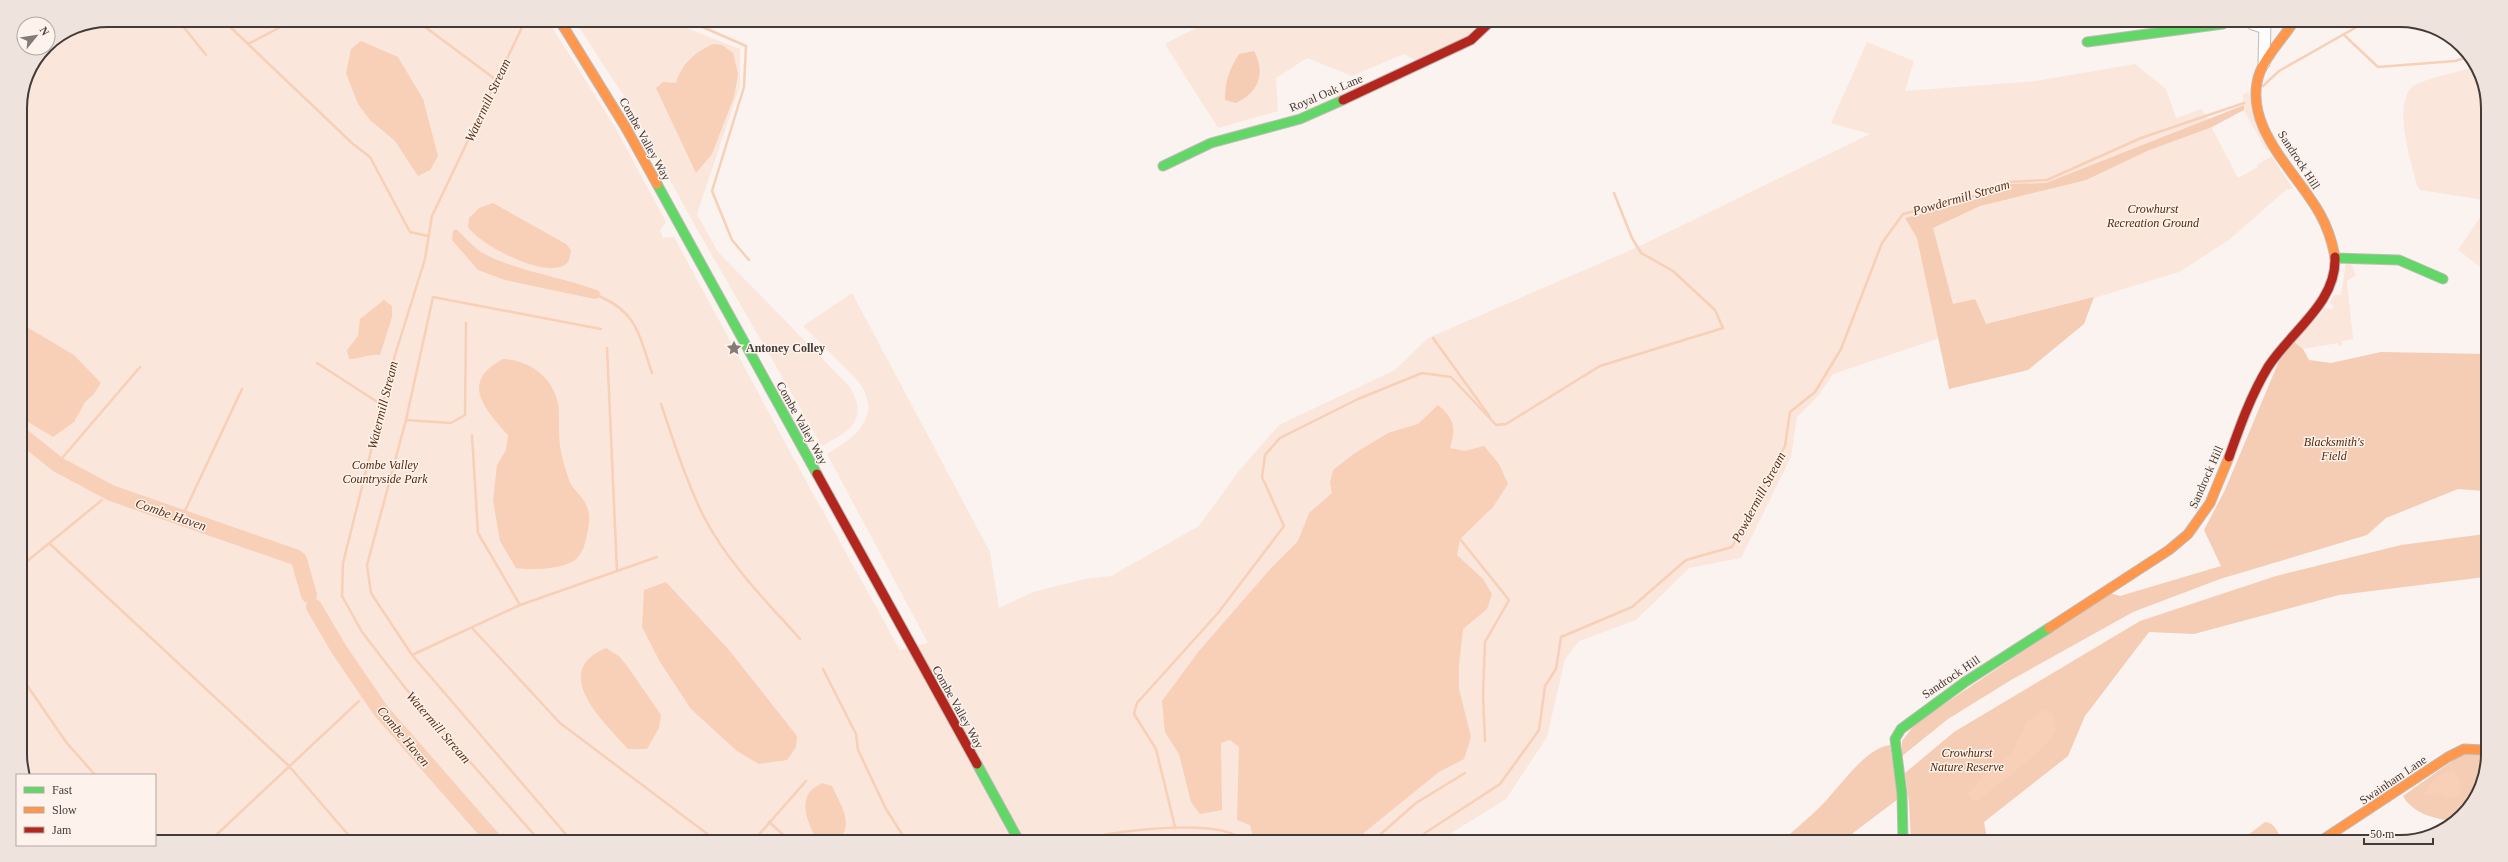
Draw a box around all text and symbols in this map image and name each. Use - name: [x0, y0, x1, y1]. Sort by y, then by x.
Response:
- north arrow: [16, 16, 56, 56]
- text: N: [37, 25, 52, 37]
- water label: Watermill Stream: [462, 56, 513, 144]
- street label: Royal Oak Lane: [1287, 71, 1365, 115]
- street label: Combe Valley Way: [616, 95, 674, 183]
- street label: Sandrock Hill: [2275, 128, 2323, 192]
- water label: Powdermill Stream: [1910, 176, 2011, 219]
- park label: Crowhurst Recreation Ground: [2106, 202, 2200, 230]
- place icon: Antoney Colley: [725, 339, 743, 357]
- place label: Antoney Colley: [746, 341, 825, 355]
- water label: Watermill Stream: [364, 359, 401, 451]
- street label: Combe Valley Way: [773, 379, 831, 467]
- park label: Blacksmith's Field: [2304, 435, 2365, 463]
- street label: Sandrock Hill: [2186, 443, 2226, 510]
- water label: Powdermill Stream: [1728, 449, 1789, 546]
- park label: Combe Valley Countryside Park: [343, 458, 428, 486]
- water label: Combe Haven: [133, 495, 208, 534]
- street label: Sandrock Hill: [1919, 652, 1983, 702]
- street label: Combe Valley Way: [929, 663, 987, 751]
- water label: Watermill Stream: [403, 688, 474, 766]
- water label: Combe Haven: [374, 703, 433, 769]
- park label: Crowhurst Nature Reserve: [1929, 746, 2005, 774]
- street label: Swainham Lane: [2357, 752, 2429, 808]
- legend: [16, 774, 156, 846]
- text: Fast: [52, 783, 73, 797]
- text: Slow: [52, 803, 77, 817]
- scale bar: [2364, 820, 2433, 846]
- text: Jam: [52, 823, 72, 837]
- text: 50 m: [2370, 827, 2395, 841]

